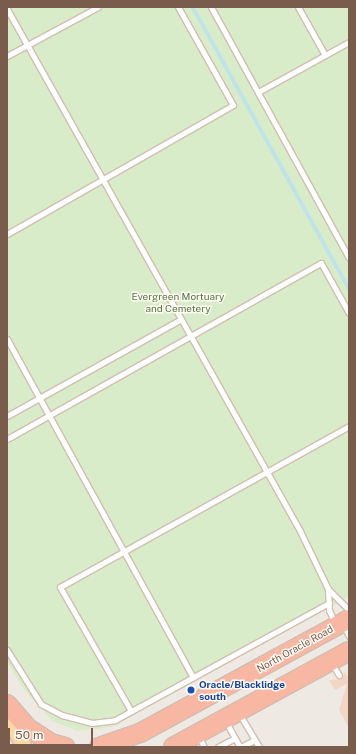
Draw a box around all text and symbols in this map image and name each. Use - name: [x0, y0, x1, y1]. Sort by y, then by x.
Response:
- park label: Evergreen Mortuary and Cemetery: [132, 290, 224, 314]
- street label: North Oracle Road: [255, 623, 335, 675]
- place label: Oracle/Blacklidge south: [199, 678, 285, 702]
- marker: Oracle/Blacklidge south: [186, 685, 196, 695]
- scale bar: [10, 720, 95, 746]
- text: 50 m: [15, 728, 43, 742]

